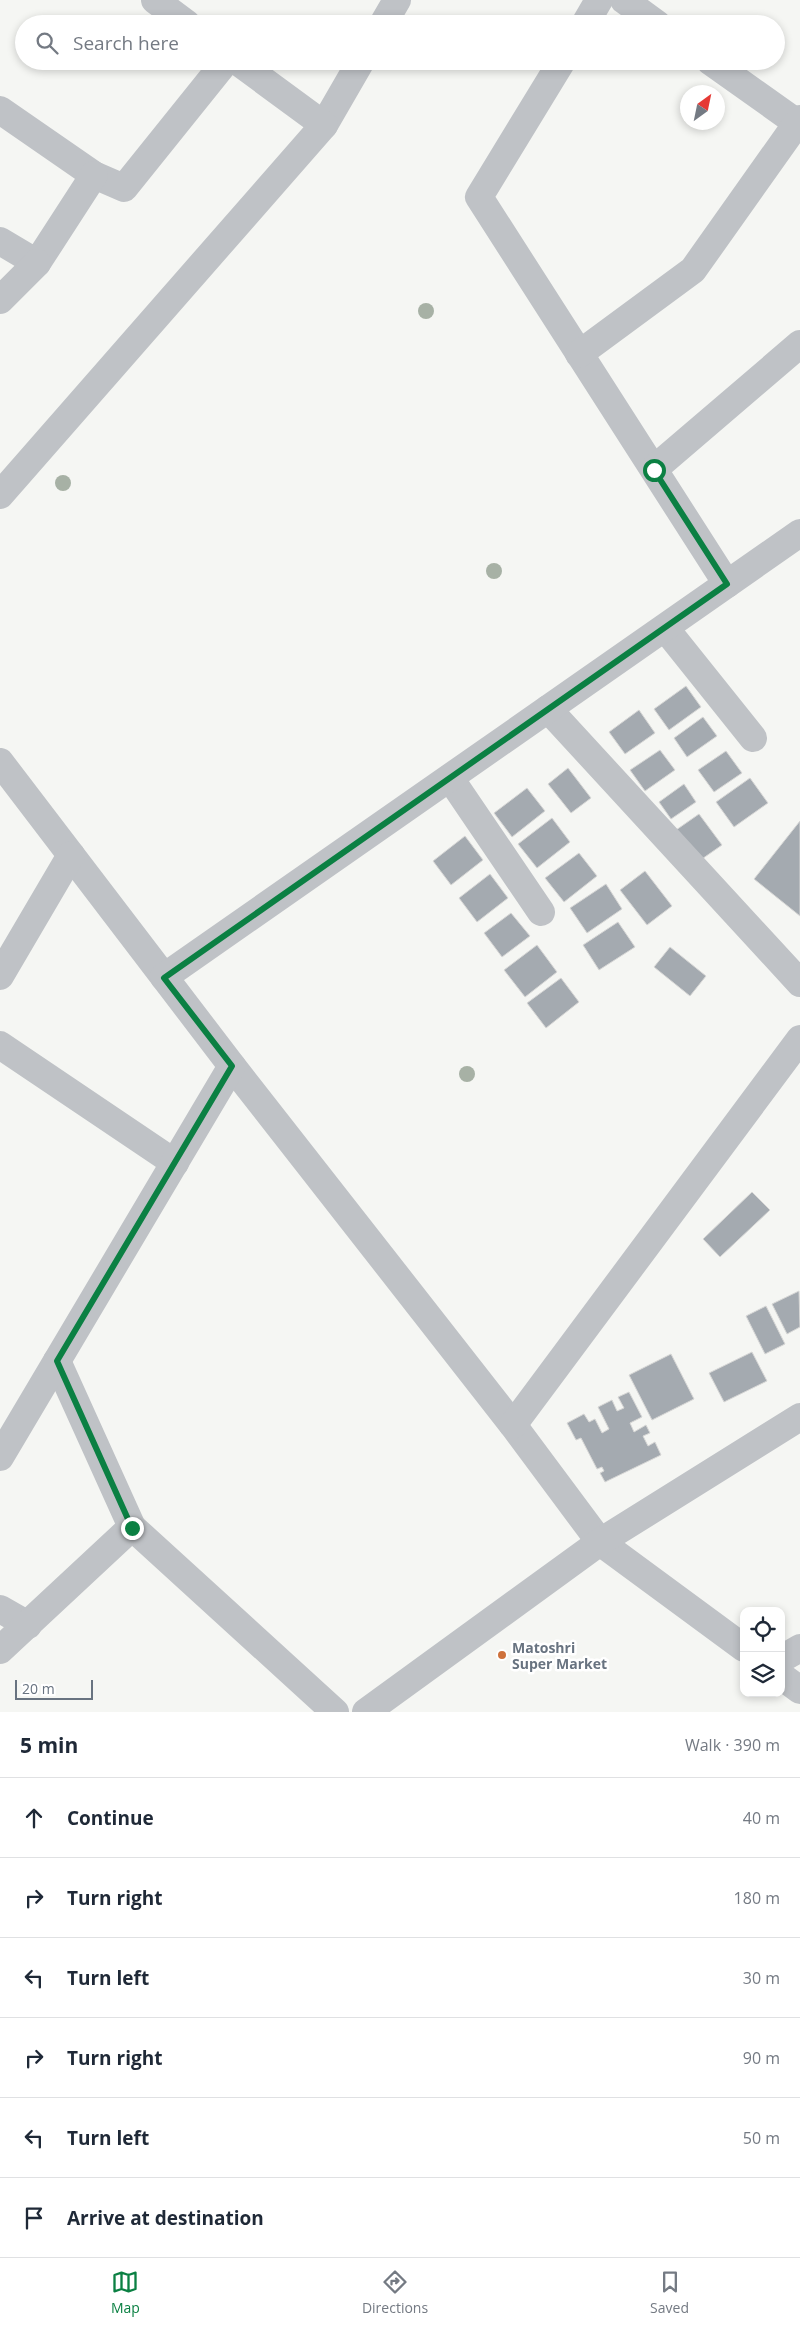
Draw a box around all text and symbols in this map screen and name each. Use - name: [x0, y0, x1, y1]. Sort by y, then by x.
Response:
- search box: [15, 15, 785, 70]
- icon: search: [33, 29, 61, 57]
- text: Search here: [73, 30, 179, 56]
- north arrow: [680, 85, 725, 130]
- route start: [643, 459, 666, 482]
- route end: [121, 1517, 144, 1540]
- map controls: [740, 1607, 785, 1697]
- button: locate: [740, 1607, 785, 1652]
- place label: Matoshri Super Market: [512, 1638, 607, 1673]
- marker: Matoshri Super Market: [496, 1649, 508, 1661]
- button: layers: [740, 1652, 785, 1697]
- scale bar: [15, 1677, 92, 1700]
- text: 20 m: [22, 1679, 55, 1698]
- text: 5 min: [20, 1731, 78, 1759]
- text: Walk · 390 m: [685, 1734, 780, 1756]
- icon: ahead: [20, 1804, 48, 1832]
- text: Continue: [67, 1805, 154, 1831]
- text: 40 m: [743, 1807, 780, 1829]
- icon: right: [20, 1884, 48, 1912]
- text: Turn right: [67, 1885, 162, 1911]
- text: 180 m: [734, 1887, 780, 1909]
- icon: left: [20, 1964, 48, 1992]
- text: Turn left: [67, 1965, 149, 1991]
- text: 30 m: [743, 1967, 780, 1989]
- icon: right: [20, 2044, 48, 2072]
- text: Turn right: [67, 2045, 162, 2071]
- text: 90 m: [743, 2047, 780, 2069]
- icon: left: [20, 2124, 48, 2152]
- text: Turn left: [67, 2125, 149, 2151]
- text: 50 m: [743, 2127, 780, 2149]
- icon: arrive: [20, 2204, 48, 2232]
- text: Arrive at destination: [67, 2205, 264, 2231]
- tab: Map: [111, 2268, 140, 2317]
- tab: Directions: [362, 2268, 428, 2317]
- tab: Saved: [650, 2268, 689, 2317]

